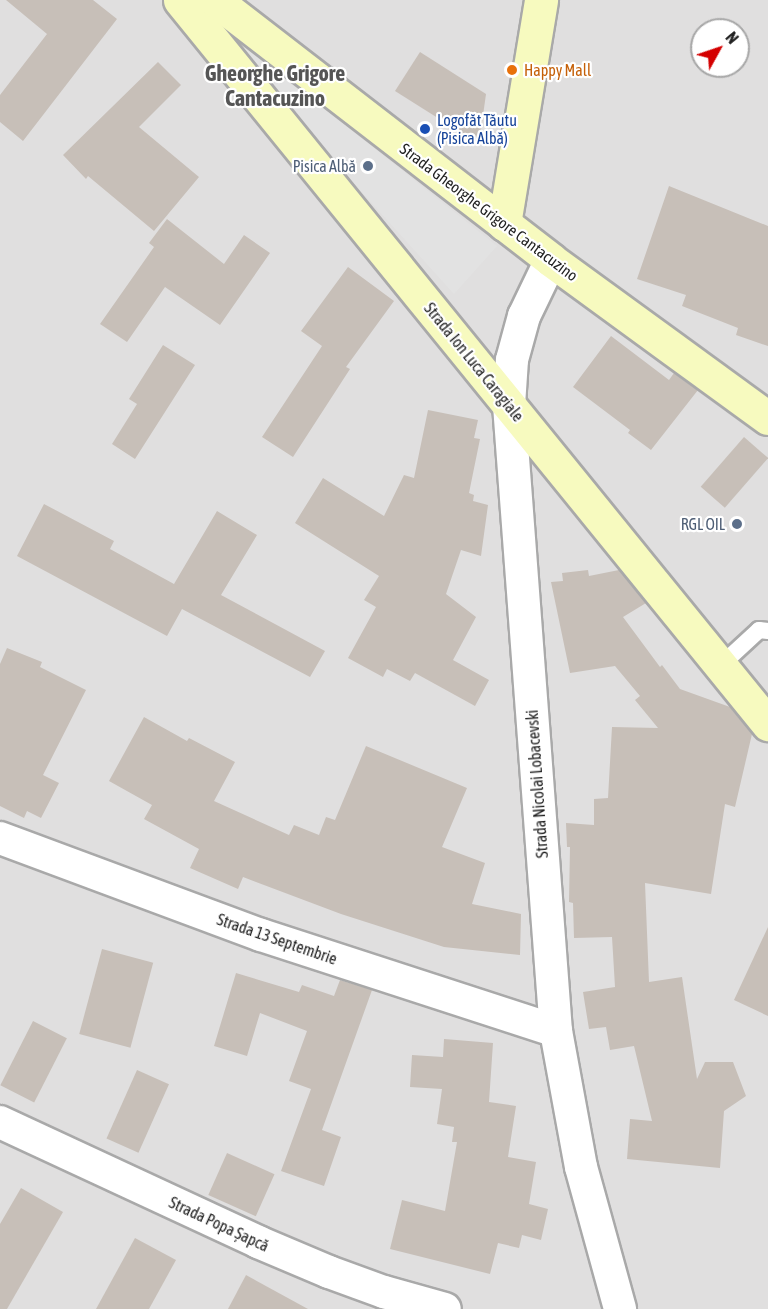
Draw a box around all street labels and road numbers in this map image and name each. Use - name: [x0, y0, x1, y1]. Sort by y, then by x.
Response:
- street label: Strada Gheorghe Grigore Cantacuzino: [396, 139, 582, 285]
- street label: Strada Ion Luca Caragiale: [420, 299, 528, 425]
- street label: Strada Nicolai Lobacevski: [522, 709, 552, 859]
- street label: Strada 13 Septembrie: [214, 909, 340, 969]
- street label: Strada Popa Șapcă: [166, 1192, 272, 1256]

